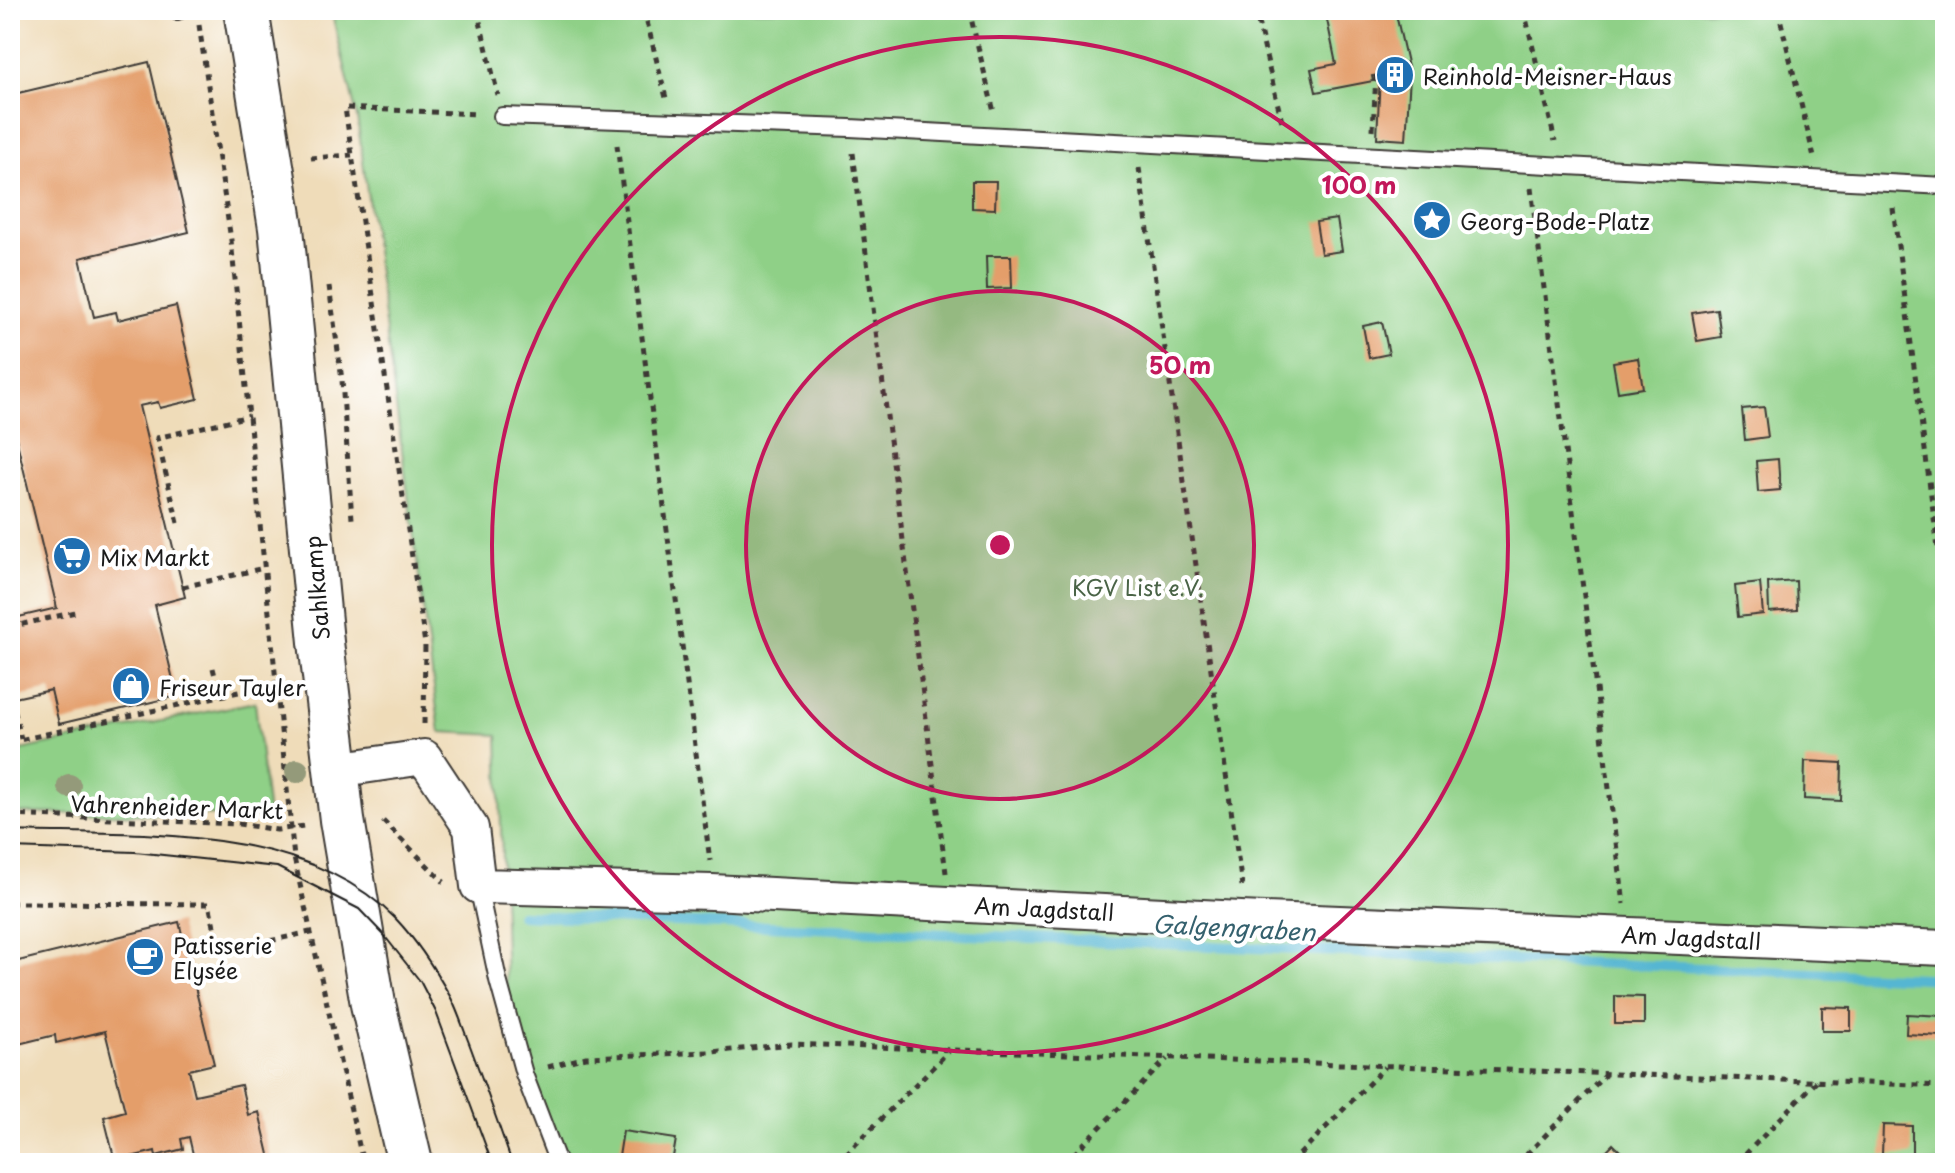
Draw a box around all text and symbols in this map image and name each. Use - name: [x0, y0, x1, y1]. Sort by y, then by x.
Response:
- building icon: Reinhold-Meisner-Haus: [1374, 54, 1416, 96]
- place label: Reinhold-Meisner-Haus: [1423, 59, 1672, 92]
- text: 100 m: [1322, 166, 1396, 202]
- place icon: Georg-Bode-Platz: [1411, 199, 1453, 241]
- place label: Georg-Bode-Platz: [1460, 204, 1650, 237]
- text: 50 m: [1149, 346, 1211, 382]
- centre of rings: [986, 531, 1014, 559]
- street label: Sahlkamp: [295, 534, 337, 642]
- supermarket icon: Mix Markt: [51, 535, 93, 577]
- place label: Mix Markt: [100, 540, 210, 573]
- park label: KGV List e.V.: [1072, 570, 1204, 603]
- shop icon: Friseur Tayler: [110, 665, 152, 707]
- place label: Friseur Tayler: [159, 670, 306, 703]
- street label: Vahrenheider Markt: [70, 786, 284, 826]
- street label: Am Jagdstall: [973, 888, 1115, 928]
- water label: Galgengraben: [1152, 905, 1317, 949]
- street label: Am Jagdstall: [1620, 917, 1762, 957]
- place label: Patisserie Elysée: [173, 928, 273, 986]
- cafe icon: Patisserie Elysée: [124, 936, 166, 978]

